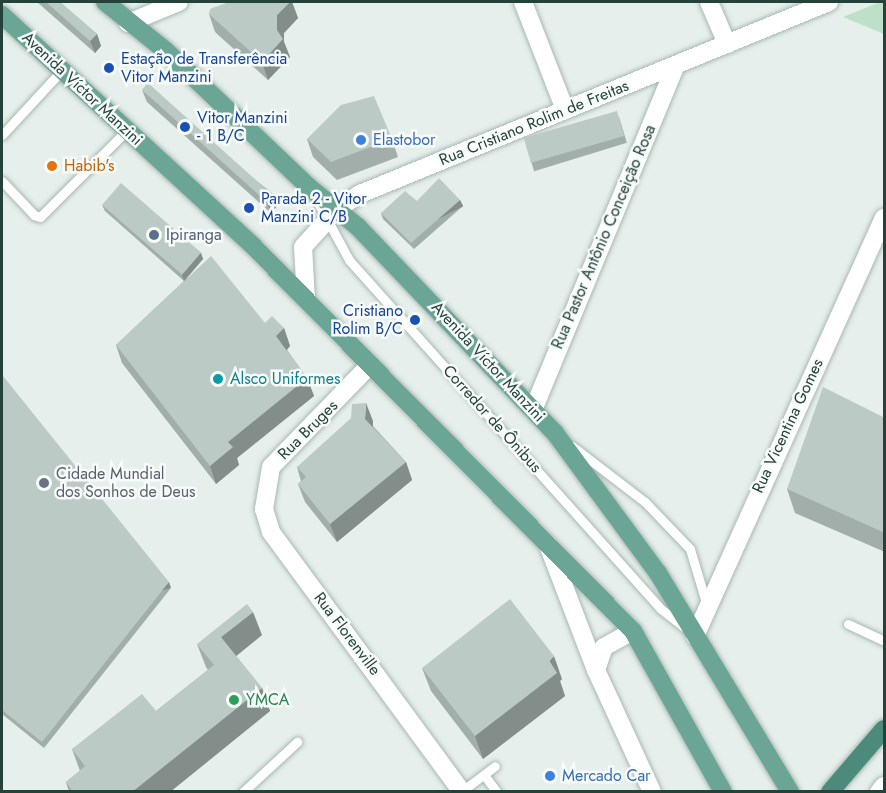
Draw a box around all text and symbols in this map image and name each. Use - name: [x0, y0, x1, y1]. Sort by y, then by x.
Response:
- street label: Avenida Víctor Manzini: [18, 28, 146, 150]
- place label: Estação de Transferência Vitor Manzini: [121, 49, 287, 87]
- marker: Estação de Transferência Vitor Manzini: [102, 61, 116, 75]
- street label: Rua Cristiano Rolim de Freitas: [436, 76, 632, 170]
- place label: Vitor Manzini - 1 B/C: [197, 108, 288, 146]
- marker: Vitor Manzini - 1 B/C: [178, 120, 192, 134]
- street label: Rua Pastor Antônio Conceição Rosa: [548, 122, 660, 352]
- place label: Elastobor: [373, 130, 436, 150]
- marker: Elastobor: [354, 133, 368, 147]
- place label: Habib's: [64, 156, 114, 176]
- marker: Habib's: [45, 159, 59, 173]
- place label: Parada 2 - Vitor Manzini C/B: [261, 189, 367, 227]
- marker: Parada 2 - Vitor Manzini C/B: [242, 201, 256, 215]
- place label: Ipiranga: [166, 225, 222, 245]
- marker: Ipiranga: [147, 228, 161, 242]
- street label: Avenida Víctor Manzini: [427, 298, 549, 426]
- place label: Cristiano Rolim B/C: [333, 301, 403, 339]
- marker: Cristiano Rolim B/C: [408, 313, 422, 327]
- street label: Rua Vicentina Gomes: [748, 356, 828, 496]
- street label: Corredor de Ônibus: [439, 361, 545, 477]
- place label: Alsco Uniformes: [230, 369, 340, 389]
- marker: Alsco Uniformes: [211, 372, 225, 386]
- street label: Rua Bruges: [274, 396, 342, 464]
- place label: Cidade Mundial dos Sonhos de Deus: [56, 464, 196, 502]
- marker: Cidade Mundial dos Sonhos de Deus: [37, 476, 51, 490]
- street label: Rua Florenville: [310, 589, 384, 679]
- place label: YMCA: [246, 690, 289, 710]
- marker: YMCA: [227, 693, 241, 707]
- place label: Mercado Car: [562, 766, 651, 786]
- marker: Mercado Car: [543, 769, 557, 783]

